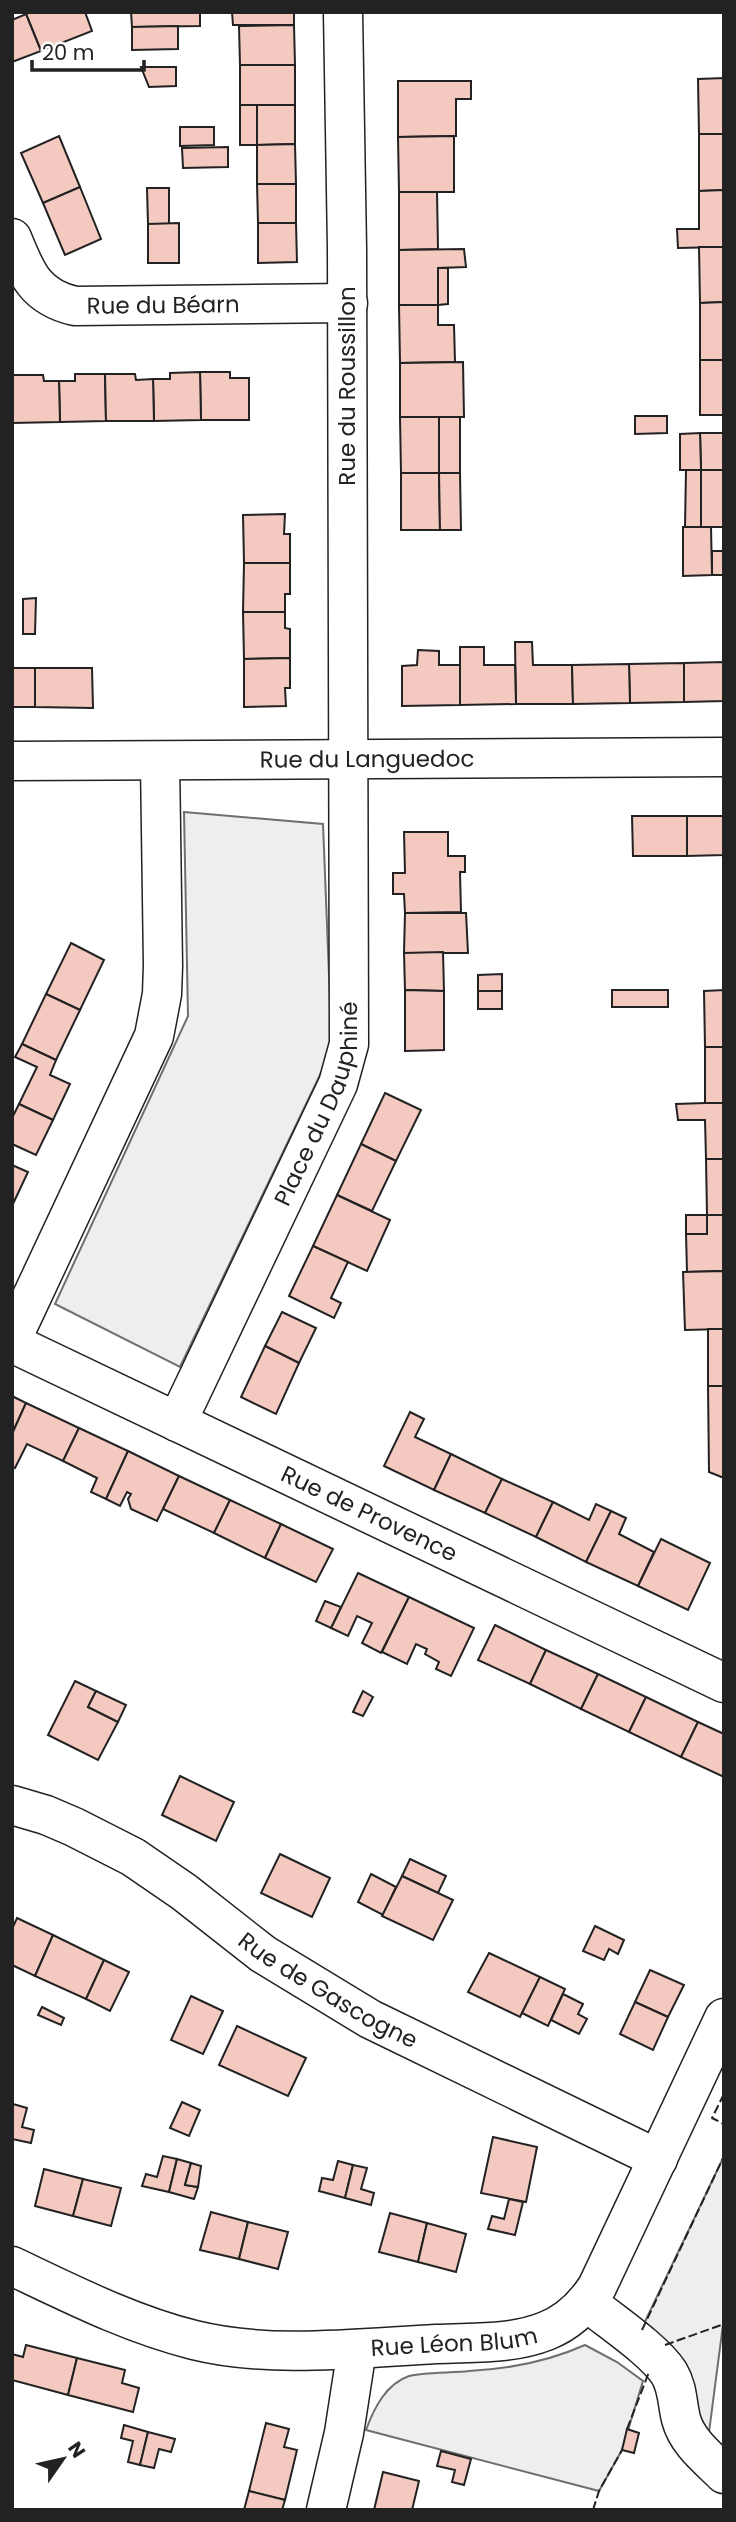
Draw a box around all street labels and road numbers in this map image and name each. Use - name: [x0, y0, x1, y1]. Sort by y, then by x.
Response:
- street label: Rue du Roussillon: [331, 286, 363, 486]
- street label: Rue du Béarn: [87, 288, 240, 322]
- street label: Rue du Languedoc: [260, 742, 474, 776]
- street label: Place du Dauphiné: [266, 1001, 365, 1211]
- street label: Rue de Provence: [276, 1458, 463, 1569]
- street label: Rue de Gascogne: [232, 1925, 423, 2056]
- street label: Rue Léon Blum: [370, 2319, 541, 2364]

